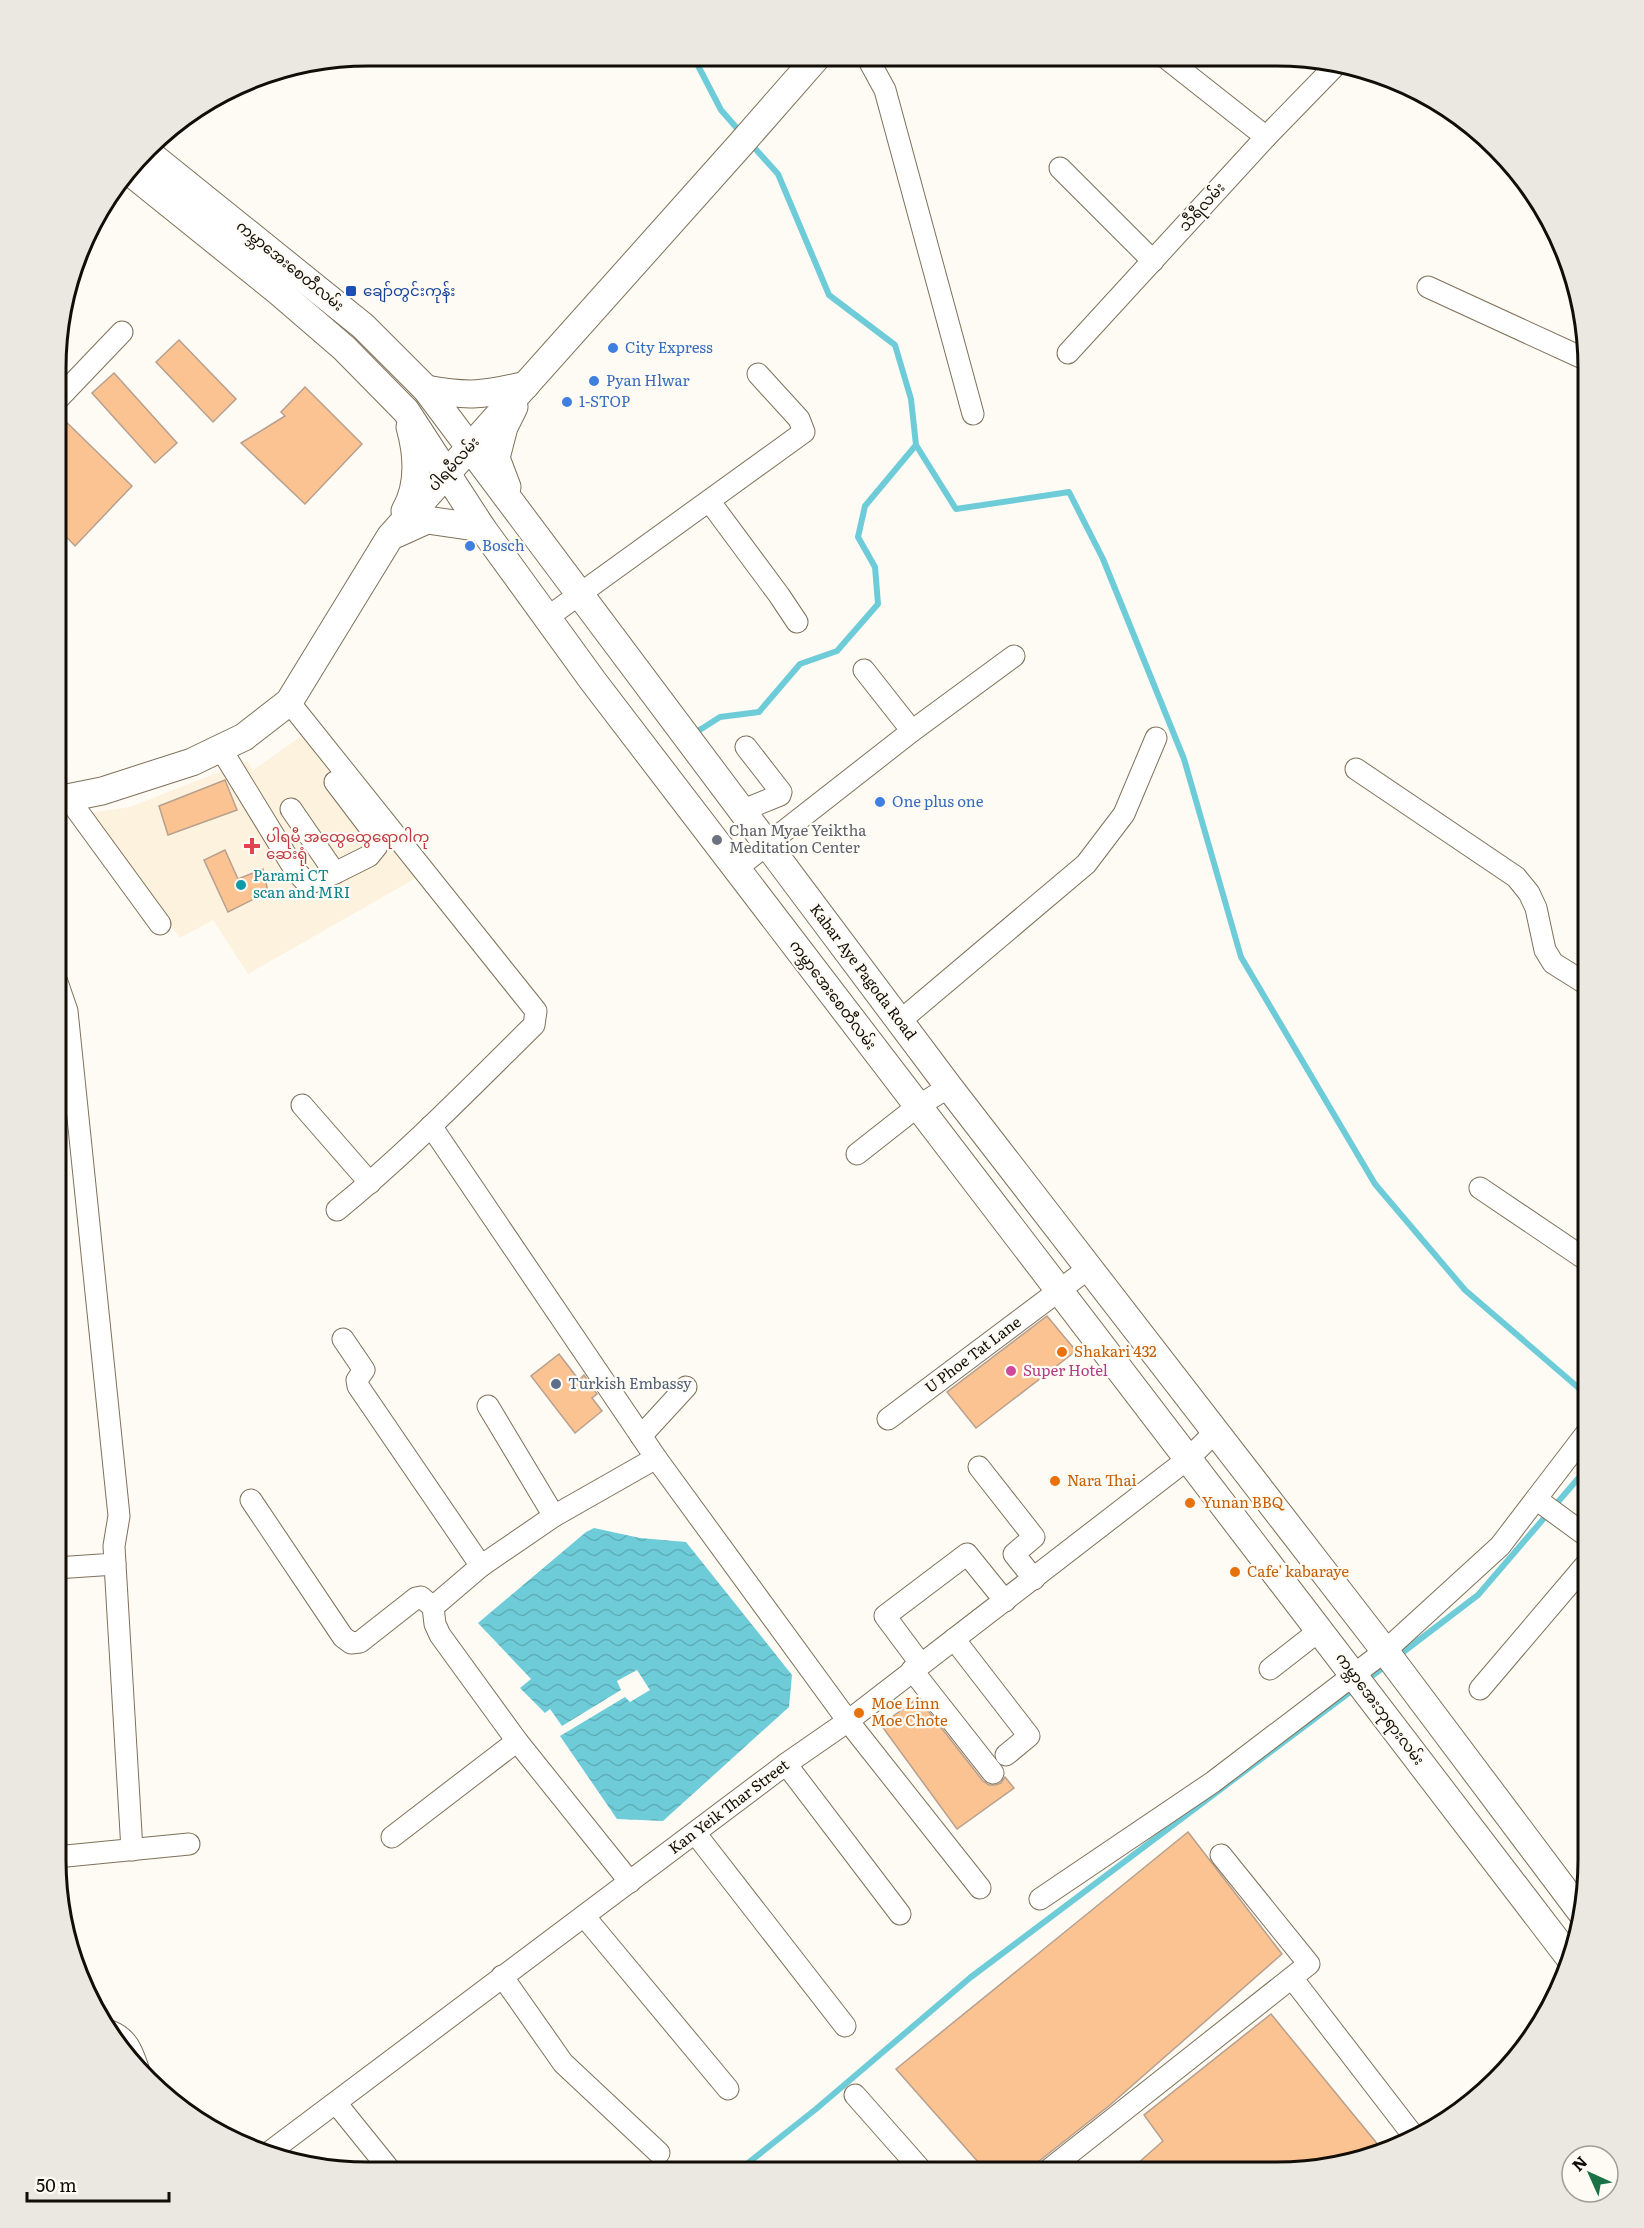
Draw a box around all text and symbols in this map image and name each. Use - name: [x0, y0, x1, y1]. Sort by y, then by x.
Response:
- street label: သီရီလမ်း: [1172, 176, 1231, 237]
- street label: ကမ္ဘာအေးစေတီလမ်း: [231, 214, 350, 317]
- place label: ချော်တွင်းကုန်း: [363, 278, 456, 303]
- marker: ချော်တွင်းကုန်း: [344, 284, 358, 298]
- place label: City Express: [625, 335, 713, 358]
- marker: City Express: [606, 341, 620, 355]
- place label: Pyan Hlwar: [606, 368, 689, 391]
- marker: Pyan Hlwar: [587, 374, 601, 388]
- place label: 1-STOP: [579, 389, 630, 412]
- marker: 1-STOP: [560, 395, 574, 409]
- street label: ပါရမီလမ်း: [422, 430, 485, 497]
- place label: Bosch: [482, 533, 525, 556]
- marker: Bosch: [463, 539, 477, 553]
- place label: One plus one: [892, 789, 984, 812]
- marker: One plus one: [873, 795, 887, 809]
- place label: Chan Myae Yeiktha Meditation Center: [729, 818, 867, 858]
- place label: ပါရမီ အထွေထွေရောဂါကု ဆေးရုံ: [266, 824, 429, 866]
- marker: Chan Myae Yeiktha Meditation Center: [710, 833, 724, 847]
- marker: ပါရမီ အထွေထွေရောဂါကု ဆေးရုံ: [243, 837, 261, 855]
- place label: Parami CT scan and MRI: [253, 863, 350, 903]
- marker: Parami CT scan and MRI: [234, 878, 248, 892]
- street label: Kabar Aye Pagoda Road: [805, 898, 923, 1044]
- street label: ကမ္ဘာအေးစေတီလမ်း: [783, 934, 883, 1055]
- street label: U Phoe Tat Lane: [919, 1310, 1025, 1398]
- place label: Shakari 432: [1074, 1339, 1157, 1362]
- marker: Shakari 432: [1055, 1345, 1069, 1359]
- place label: Super Hotel: [1023, 1358, 1108, 1381]
- marker: Super Hotel: [1004, 1364, 1018, 1378]
- place label: Turkish Embassy: [568, 1371, 692, 1394]
- marker: Turkish Embassy: [549, 1377, 563, 1391]
- place label: Nara Thai: [1067, 1468, 1136, 1491]
- marker: Nara Thai: [1048, 1474, 1062, 1488]
- place label: Yunan BBQ: [1202, 1490, 1286, 1513]
- marker: Yunan BBQ: [1183, 1496, 1197, 1510]
- place label: Cafe' kabaraye: [1247, 1559, 1349, 1582]
- marker: Cafe' kabaraye: [1228, 1565, 1242, 1579]
- street label: ကမ္ဘာအေးဘုရားလမ်း: [1330, 1647, 1431, 1770]
- place label: Moe Linn Moe Chote: [871, 1691, 948, 1731]
- marker: Moe Linn Moe Chote: [852, 1706, 866, 1720]
- street label: Kan Yeik Thar Street: [663, 1753, 793, 1859]
- north arrow: [1560, 2144, 1620, 2204]
- text: N: [1565, 2149, 1592, 2176]
- scale bar: [27, 2165, 170, 2203]
- text: 50 m: [36, 2171, 77, 2198]

